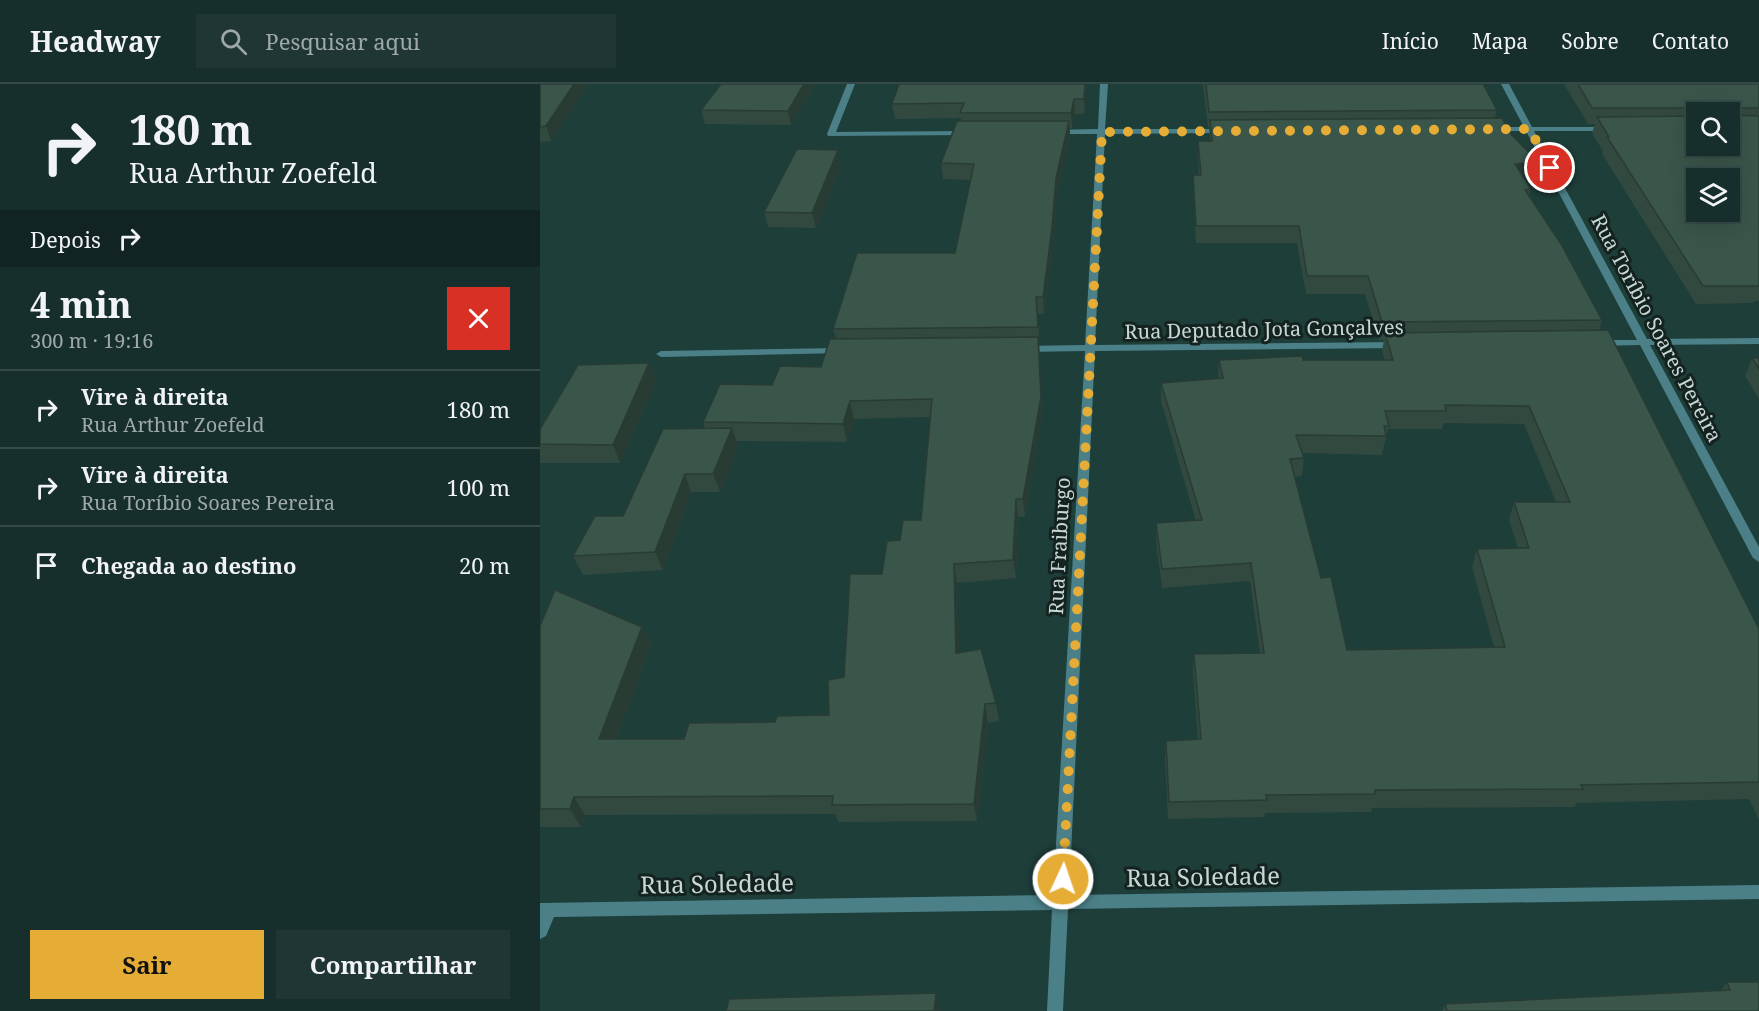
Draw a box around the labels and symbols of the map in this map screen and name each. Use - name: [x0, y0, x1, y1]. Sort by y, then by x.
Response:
- pin: [1524, 142, 1575, 193]
- street label: Rua Toríbio Soares Pereira: [1585, 210, 1729, 446]
- street label: Rua Deputado Jota Gonçalves: [1124, 313, 1404, 345]
- street label: Rua Fraiburgo: [1042, 477, 1076, 615]
- position arrow: [1031, 847, 1095, 911]
- street label: Rua Soledade: [1126, 858, 1280, 894]
- street label: Rua Soledade: [640, 865, 794, 901]

